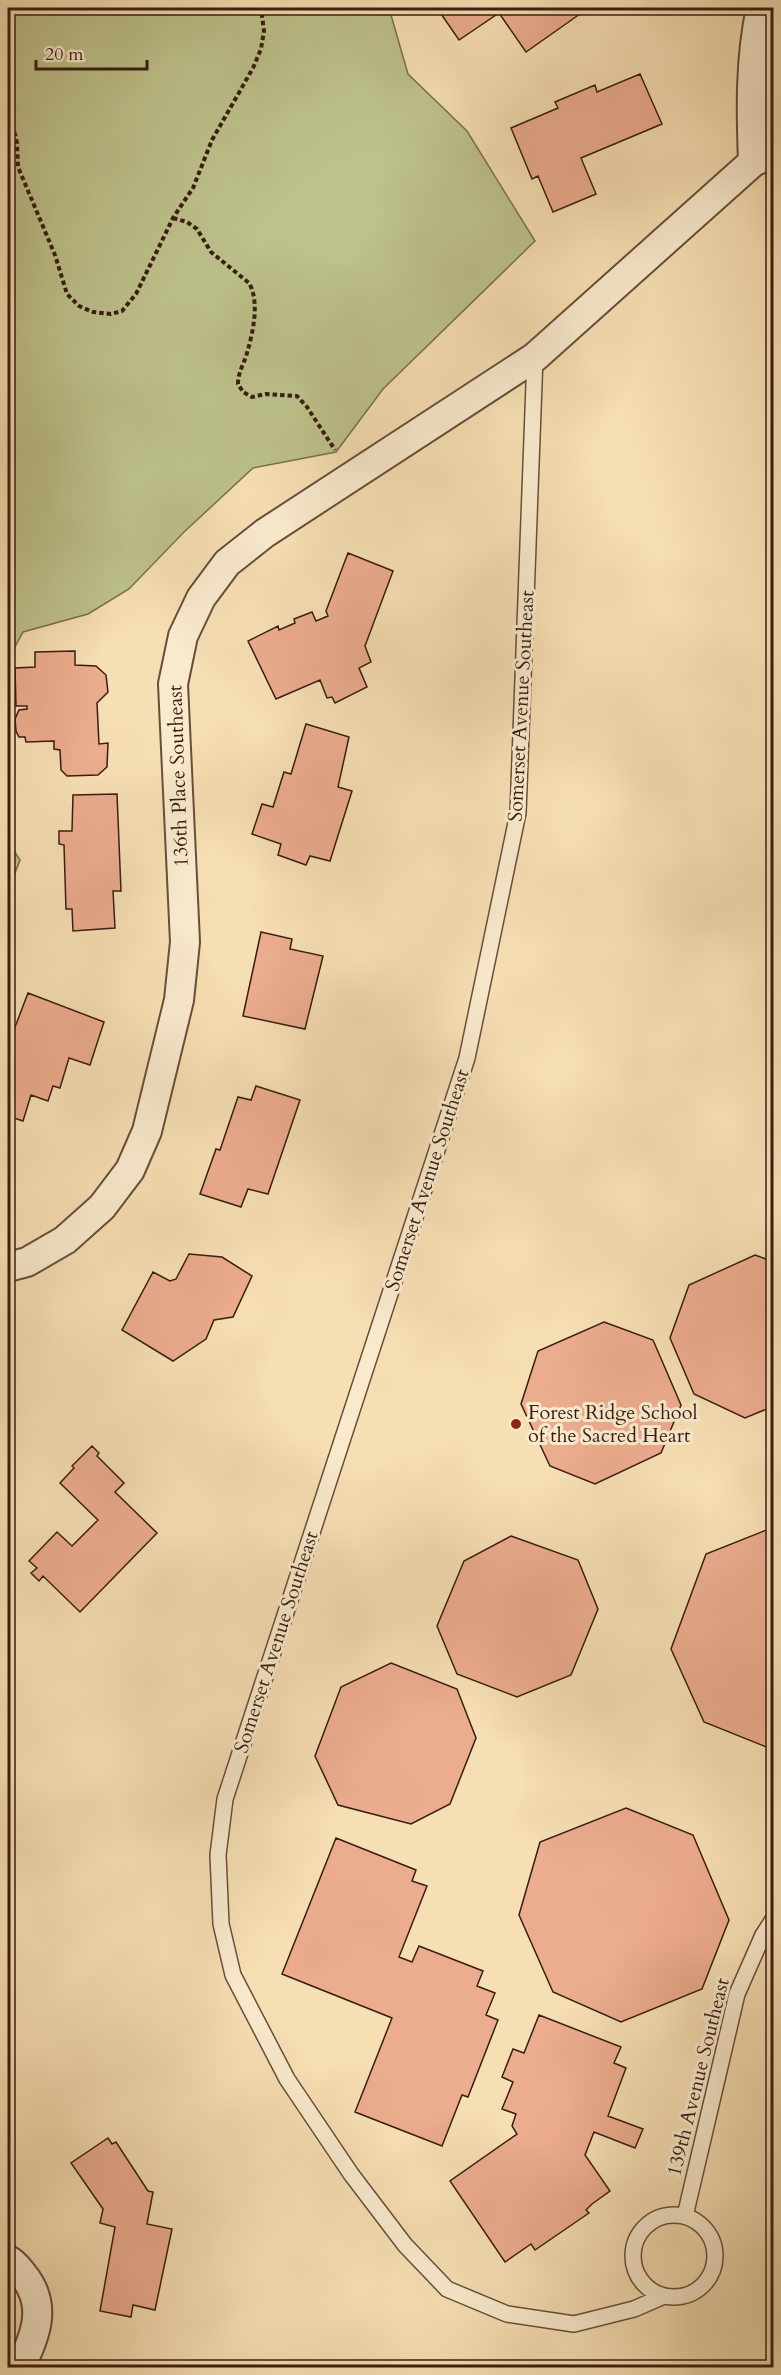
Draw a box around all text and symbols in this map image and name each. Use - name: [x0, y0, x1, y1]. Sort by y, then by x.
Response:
- scale bar: [36, 33, 147, 71]
- text: 20 m: [45, 42, 84, 67]
- street label: Somerset Avenue Southeast: [501, 589, 541, 822]
- street label: 136th Place Southeast: [161, 684, 195, 868]
- street label: Somerset Avenue Southeast: [378, 1065, 476, 1294]
- place label: Forest Ridge School of the Sacred Heart: [528, 1399, 698, 1449]
- marker: Forest Ridge School of the Sacred Heart: [509, 1417, 523, 1431]
- street label: Somerset Avenue Southeast: [227, 1527, 325, 1756]
- street label: 139th Avenue Southeast: [660, 1974, 736, 2179]

